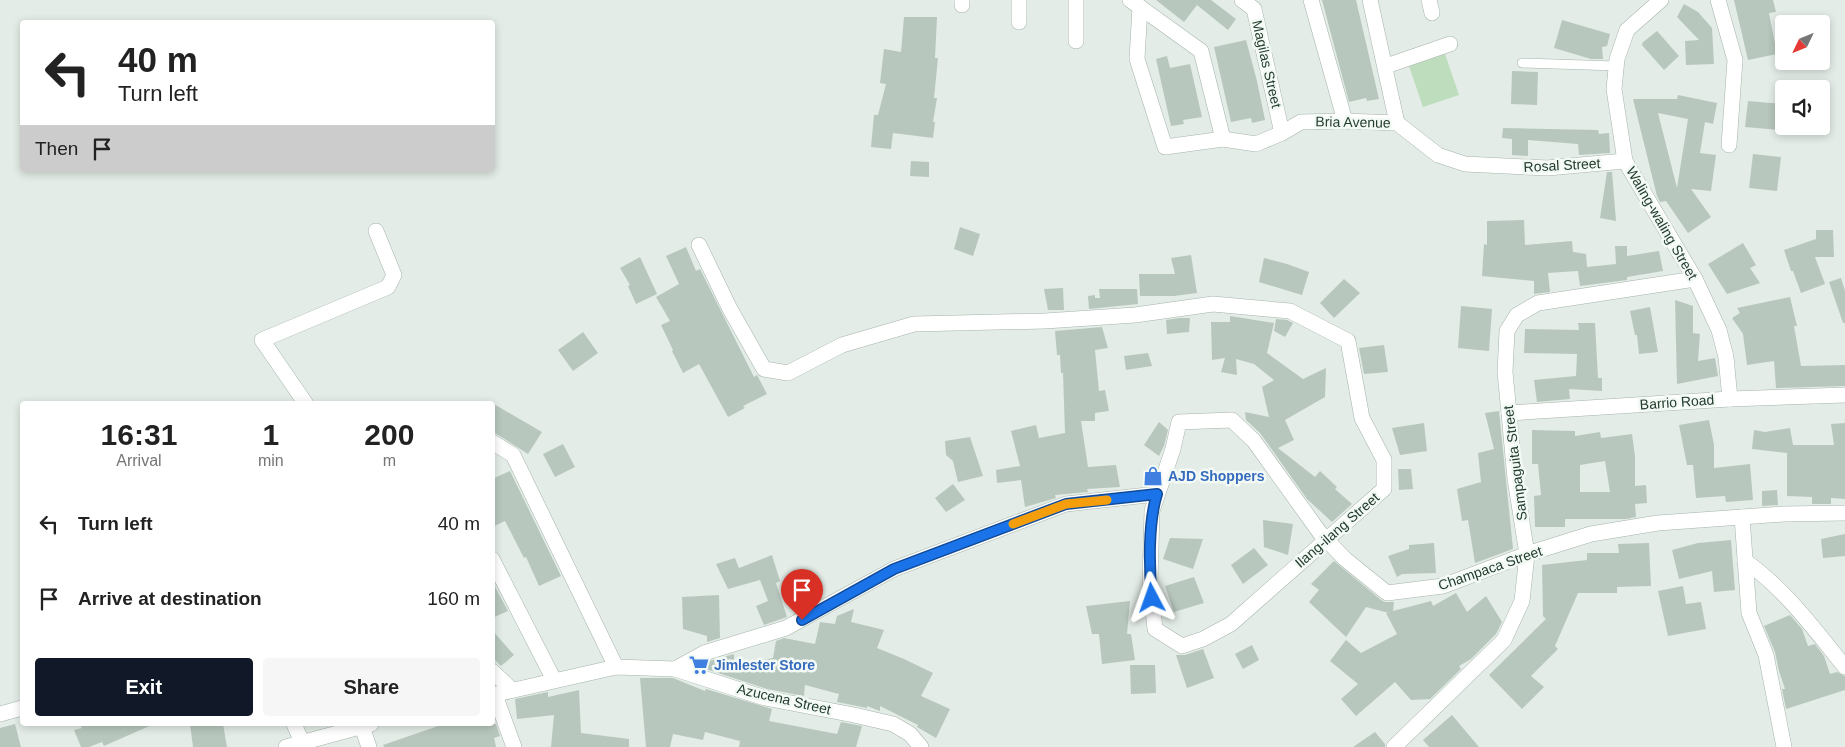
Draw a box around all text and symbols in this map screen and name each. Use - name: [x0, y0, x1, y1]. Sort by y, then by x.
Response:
- north arrow: [1775, 15, 1830, 70]
- map controls: [1775, 15, 1830, 135]
- street label: Magilas Street: [1249, 19, 1285, 110]
- icon: left: [35, 40, 100, 105]
- text: 40 m: [118, 40, 198, 79]
- button: sound: [1775, 80, 1830, 135]
- text: Turn left: [118, 81, 198, 106]
- street label: Bria Avenue: [1315, 113, 1391, 131]
- icon: arrive: [88, 135, 116, 163]
- text: Then: [35, 138, 78, 159]
- street label: Rosal Street: [1523, 155, 1601, 175]
- street label: Waling-waling Street: [1623, 164, 1701, 282]
- street label: Barrio Road: [1639, 391, 1715, 413]
- street label: Sampaguita Street: [1500, 404, 1530, 522]
- text: 16:31: [101, 418, 177, 451]
- text: 1: [262, 418, 279, 451]
- text: 200: [364, 418, 414, 451]
- text: Arrival: [116, 452, 162, 469]
- text: min: [258, 452, 284, 469]
- text: m: [383, 452, 396, 469]
- shop icon: AJD Shoppers: [1142, 465, 1164, 487]
- place label: AJD Shoppers: [1168, 468, 1265, 484]
- street label: Ilang-ilang Street: [1292, 489, 1382, 571]
- icon: left: [35, 510, 63, 538]
- text: Turn left: [78, 513, 153, 534]
- text: 40 m: [438, 513, 480, 534]
- street label: Champaca Street: [1436, 543, 1544, 593]
- pin: [781, 569, 823, 620]
- position arrow: [1125, 571, 1177, 623]
- icon: arrive: [788, 576, 816, 604]
- icon: arrive: [35, 585, 63, 613]
- text: Arrive at destination: [78, 588, 262, 609]
- text: 160 m: [427, 588, 480, 609]
- supermarket icon: Jimlester Store: [688, 654, 710, 676]
- place label: Jimlester Store: [714, 657, 815, 673]
- button: Exit: [35, 658, 253, 716]
- button: Share: [263, 658, 480, 716]
- street label: Azucena Street: [736, 680, 833, 718]

